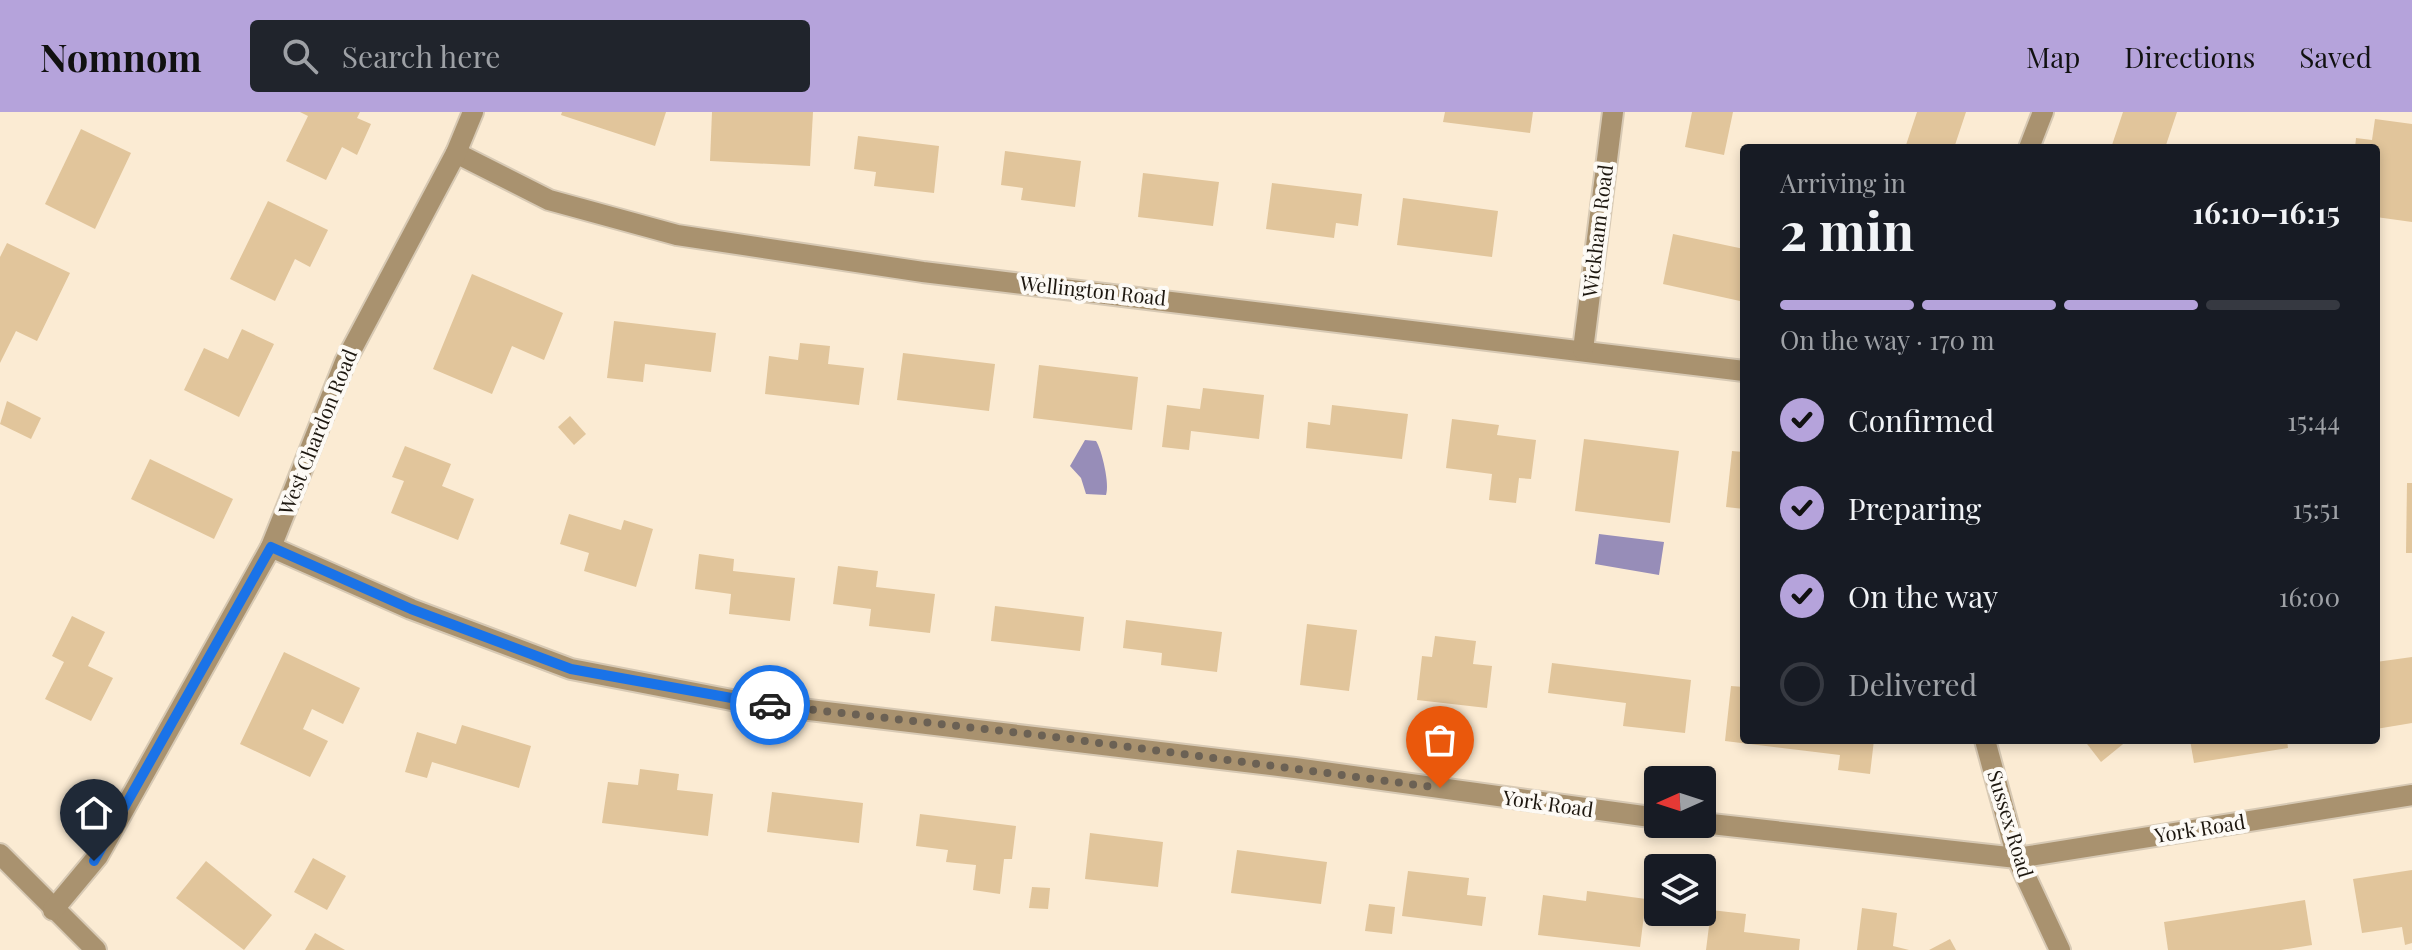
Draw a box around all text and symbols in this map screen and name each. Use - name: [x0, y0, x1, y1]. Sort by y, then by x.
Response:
- search box: [250, 20, 810, 92]
- text: Nomnom: [40, 31, 202, 82]
- icon: search: [278, 34, 322, 78]
- text: Search here: [342, 36, 500, 76]
- text: Map: [2026, 38, 2080, 75]
- text: Directions: [2124, 38, 2255, 75]
- text: Saved: [2299, 38, 2372, 75]
- street label: Wickham Road: [1575, 163, 1618, 300]
- text: Arriving in: [1780, 165, 1906, 200]
- text: 16:10–16:15: [2192, 192, 2340, 232]
- text: 2 min: [1780, 195, 1914, 264]
- street label: Wellington Road: [1018, 268, 1168, 311]
- text: On the way · 170 m: [1780, 322, 1995, 357]
- street label: West Chardon Road: [271, 344, 362, 519]
- icon: check: [1780, 398, 1824, 442]
- text: Confirmed: [1848, 400, 1994, 440]
- text: 15:44: [2287, 403, 2340, 438]
- icon: check: [1780, 486, 1824, 530]
- text: Preparing: [1848, 488, 1981, 528]
- text: 15:51: [2293, 491, 2340, 526]
- icon: check: [1780, 574, 1824, 618]
- text: On the way: [1848, 576, 1998, 616]
- text: 16:00: [2279, 579, 2340, 614]
- text: Delivered: [1848, 664, 1977, 704]
- courier: [730, 665, 810, 745]
- icon: car: [748, 683, 792, 727]
- pin: [1406, 706, 1474, 788]
- icon: bag: [1418, 718, 1462, 762]
- north arrow: [1644, 766, 1716, 838]
- map controls: [1644, 766, 1716, 926]
- street label: Sussex Road: [1982, 767, 2041, 881]
- pin: [60, 779, 128, 861]
- street label: York Road: [1500, 783, 1596, 822]
- icon: home: [72, 791, 116, 835]
- street label: York Road: [2152, 807, 2247, 848]
- button: layers: [1644, 854, 1716, 926]

